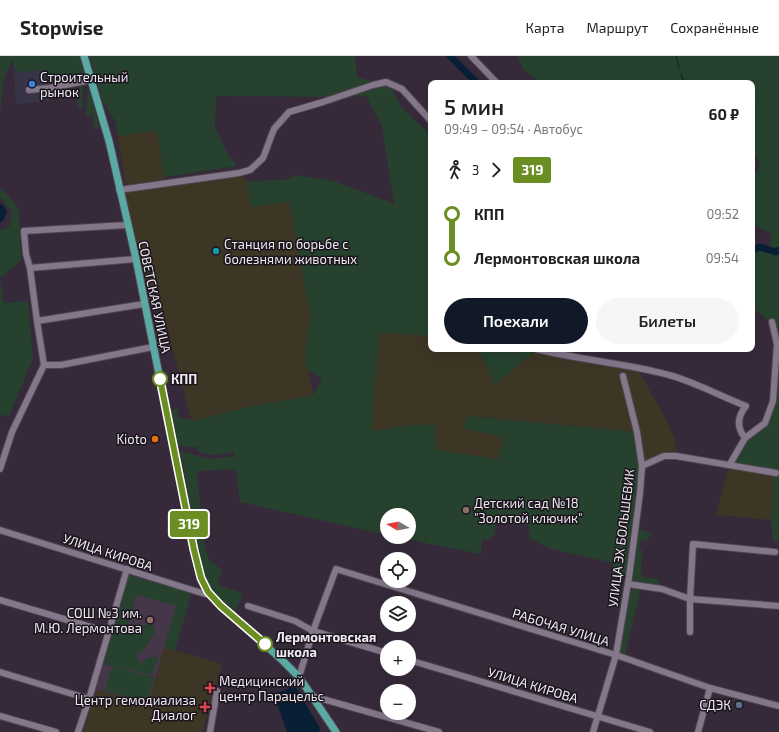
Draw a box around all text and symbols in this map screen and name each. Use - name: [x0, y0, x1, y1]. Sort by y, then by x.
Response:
- text: Stopwise: [20, 16, 104, 39]
- text: Карта: [526, 19, 564, 36]
- text: Маршрут: [586, 19, 648, 36]
- text: Сохранённые: [670, 19, 759, 36]
- place label: Строительный рынок: [40, 69, 128, 100]
- marker: Строительный рынок: [27, 79, 37, 89]
- text: 5 мин: [444, 93, 504, 119]
- text: 60 ₽: [709, 105, 739, 123]
- text: 09:49 – 09:54 · Автобус: [444, 121, 583, 137]
- icon: walk: [444, 159, 466, 181]
- icon: forward: [485, 159, 507, 181]
- text: 319: [521, 161, 543, 178]
- text: 3: [472, 162, 479, 178]
- text: КПП: [474, 205, 504, 223]
- text: 09:52: [706, 206, 739, 222]
- place label: Станция по борьбе с болезнями животных: [224, 236, 357, 267]
- street label: СОВЕТСКАЯ УЛИЦА: [135, 240, 175, 354]
- marker: Станция по борьбе с болезнями животных: [211, 246, 221, 256]
- text: Лермонтовская школа: [474, 249, 640, 267]
- text: 09:54: [706, 250, 739, 266]
- button: Поехали: [444, 298, 588, 344]
- button: Билеты: [596, 298, 739, 344]
- marker: КПП: [152, 371, 168, 387]
- place label: КПП: [171, 371, 197, 387]
- place label: Kioto: [116, 431, 147, 447]
- marker: Kioto: [150, 434, 160, 444]
- street label: УЛИЦА ЭХ БОЛЬШЕВИК: [605, 468, 637, 608]
- place label: Детский сад №18 "Золотой ключик": [474, 495, 583, 526]
- marker: Детский сад №18 "Золотой ключик": [461, 505, 471, 515]
- north arrow: [380, 508, 416, 544]
- map controls: [380, 508, 416, 720]
- line badge: 319: [166, 511, 212, 537]
- text: 319: [178, 515, 200, 532]
- street label: УЛИЦА КИРОВА: [61, 530, 155, 574]
- button: locate: [380, 552, 416, 588]
- button: layers: [380, 596, 416, 632]
- place label: СОШ №3 им. М.Ю. Лермонтова: [34, 605, 142, 636]
- street label: РАБОЧАЯ УЛИЦА: [511, 605, 611, 649]
- marker: СОШ №3 им. М.Ю. Лермонтова: [145, 615, 155, 625]
- place label: Лермонтовская школа: [276, 629, 376, 660]
- marker: Лермонтовская школа: [257, 636, 273, 652]
- button: +: [380, 640, 416, 676]
- street label: УЛИЦА КИРОВА: [486, 664, 580, 706]
- place label: Медицинский центр Парацельс: [219, 673, 324, 704]
- marker: Медицинский центр Парацельс: [204, 682, 216, 694]
- button: −: [380, 684, 416, 720]
- place label: Центр гемодиализа Диалог: [75, 692, 196, 723]
- place label: СДЭК: [699, 697, 731, 713]
- marker: СДЭК: [734, 700, 744, 710]
- marker: Центр гемодиализа Диалог: [199, 701, 211, 713]

